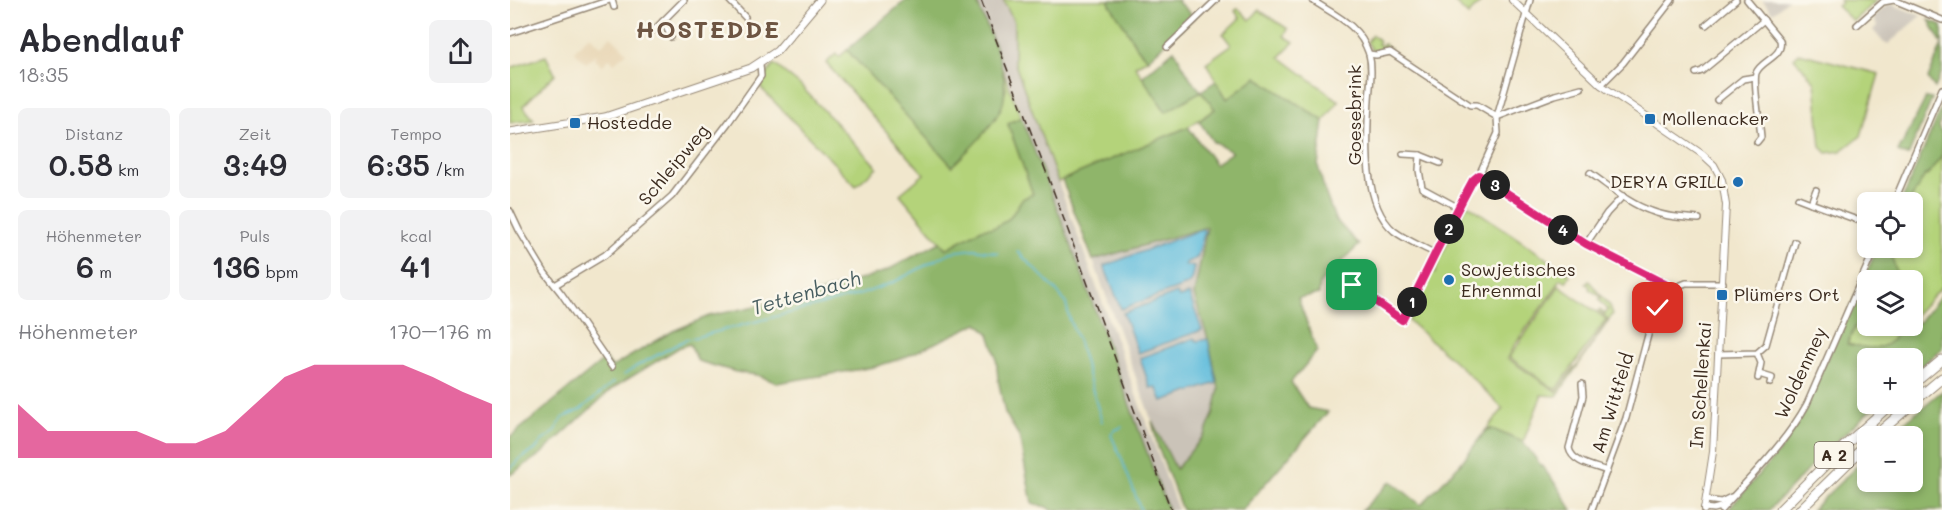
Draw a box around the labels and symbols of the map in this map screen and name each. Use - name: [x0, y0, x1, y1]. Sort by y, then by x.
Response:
- district label: HOSTEDDE: [635, 13, 781, 44]
- street label: Goesebrink: [1342, 65, 1366, 165]
- place label: Mollenacker: [1662, 106, 1769, 130]
- place label: Hostedde: [587, 110, 672, 134]
- marker: Mollenacker: [1643, 112, 1657, 126]
- marker: Hostedde: [568, 116, 582, 130]
- street label: Schleipweg: [632, 119, 714, 210]
- place label: DERYA GRILL: [1610, 169, 1727, 193]
- pin: 3: [1480, 170, 1510, 200]
- marker: DERYA GRILL: [1731, 175, 1745, 189]
- pin: 2: [1434, 214, 1464, 244]
- pin: 4: [1548, 215, 1578, 245]
- place label: Sowjetisches Ehrenmal: [1461, 257, 1576, 302]
- pin: [1326, 259, 1377, 310]
- water label: Tettenbach: [748, 264, 864, 320]
- marker: Sowjetisches Ehrenmal: [1442, 273, 1456, 287]
- pin: [1632, 282, 1683, 333]
- place label: Plümers Ort: [1734, 282, 1840, 306]
- pin: 1: [1397, 287, 1427, 317]
- marker: Plümers Ort: [1715, 288, 1729, 302]
- street label: Im Schellenkai: [1684, 321, 1716, 449]
- street label: Woldenmey: [1768, 323, 1832, 422]
- street label: Am Wittfeld: [1585, 350, 1639, 456]
- road number: A 2: [1814, 442, 1854, 468]

